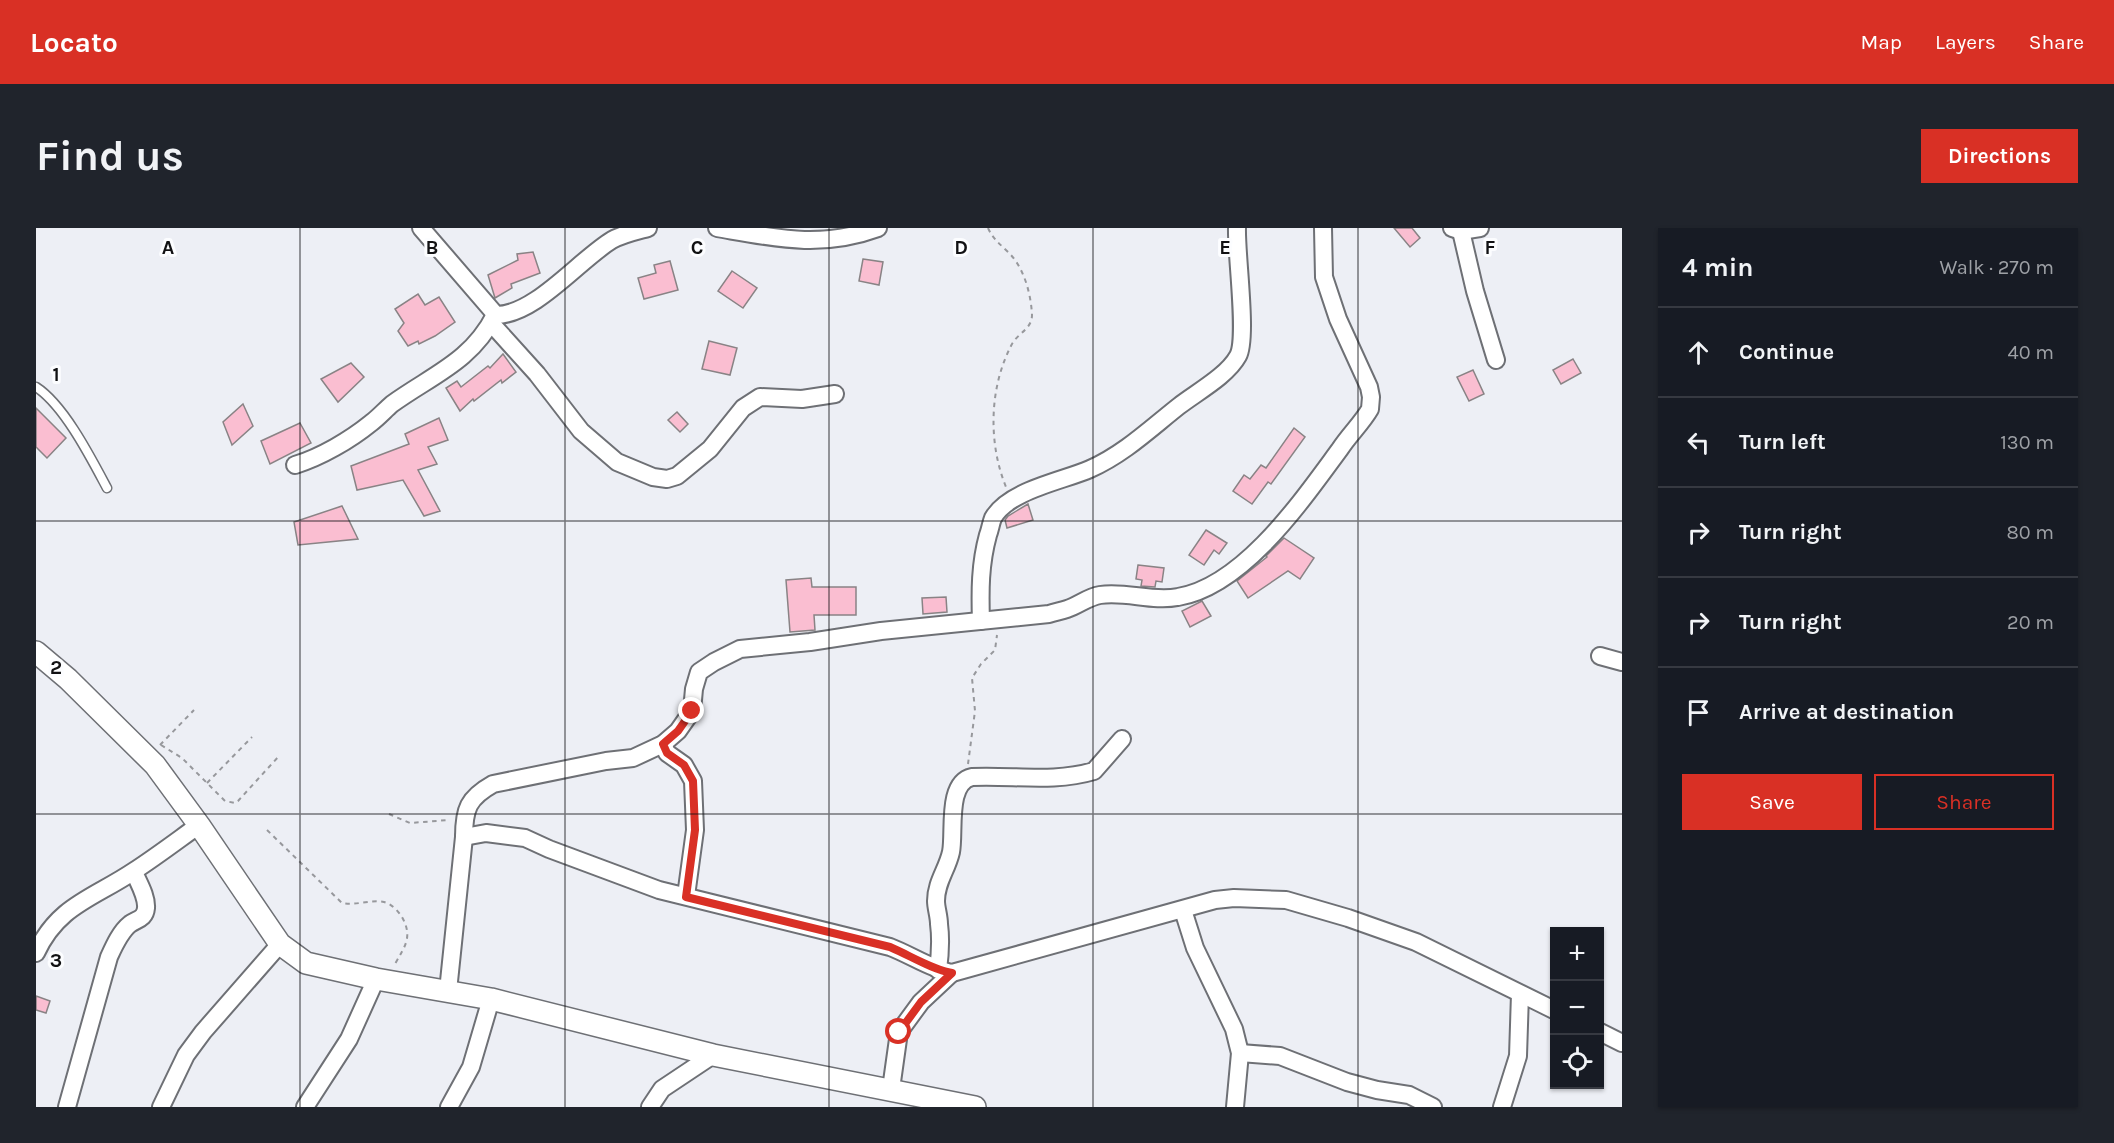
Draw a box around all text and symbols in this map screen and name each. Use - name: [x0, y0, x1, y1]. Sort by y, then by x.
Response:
- text: Locato: [30, 26, 118, 59]
- text: Map: [1860, 30, 1902, 54]
- text: Layers: [1935, 30, 1996, 54]
- text: Share: [2029, 30, 2084, 54]
- button: Directions: [1921, 129, 2078, 183]
- text: Find us: [36, 131, 184, 181]
- text: A: [162, 236, 175, 259]
- text: B: [426, 236, 438, 259]
- text: C: [691, 236, 703, 259]
- text: D: [954, 236, 968, 259]
- text: E: [1219, 236, 1231, 259]
- text: F: [1485, 236, 1496, 259]
- text: 4 min: [1682, 252, 1753, 283]
- text: Walk · 270 m: [1940, 256, 2054, 279]
- icon: ahead: [1682, 336, 1715, 369]
- text: Continue: [1739, 339, 1834, 365]
- text: 40 m: [2008, 341, 2054, 364]
- text: 1: [52, 363, 60, 386]
- icon: left: [1682, 426, 1715, 459]
- text: Turn left: [1739, 429, 1826, 455]
- text: 130 m: [2000, 431, 2054, 454]
- icon: right: [1682, 516, 1715, 549]
- text: Turn right: [1739, 519, 1842, 545]
- text: 80 m: [2006, 521, 2054, 544]
- icon: right: [1682, 606, 1715, 639]
- text: Turn right: [1739, 609, 1842, 635]
- text: 20 m: [2007, 611, 2054, 634]
- text: 2: [50, 656, 62, 679]
- icon: arrive: [1682, 696, 1715, 729]
- route end: [678, 697, 704, 723]
- text: Arrive at destination: [1739, 699, 1954, 725]
- button: Save: [1682, 774, 1862, 830]
- button: Share: [1874, 774, 2054, 830]
- map controls: [1550, 927, 1604, 1089]
- button: +: [1550, 927, 1604, 981]
- text: 3: [50, 949, 62, 972]
- button: −: [1550, 981, 1604, 1035]
- route start: [885, 1018, 911, 1044]
- button: locate: [1550, 1035, 1604, 1089]

